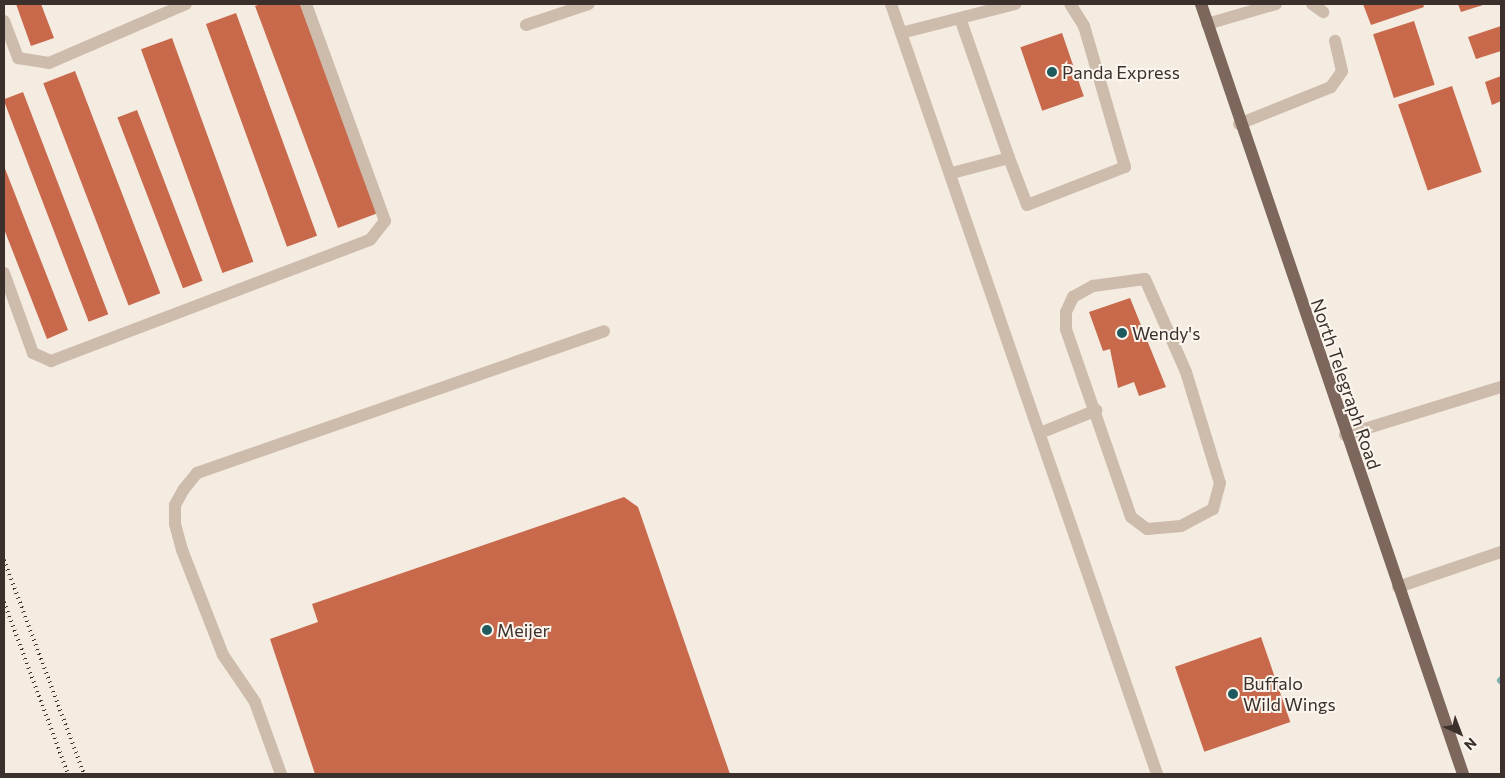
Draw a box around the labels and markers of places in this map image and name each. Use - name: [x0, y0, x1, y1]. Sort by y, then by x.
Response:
- place label: Panda Express: [1062, 61, 1180, 83]
- marker: Panda Express: [1046, 66, 1058, 78]
- place label: Wendy's: [1132, 322, 1200, 344]
- marker: Wendy's: [1116, 327, 1128, 339]
- place label: Meijer: [497, 619, 550, 641]
- marker: Meijer: [481, 624, 493, 636]
- place label: Buffalo Wild Wings: [1243, 673, 1336, 716]
- marker: Buffalo Wild Wings: [1227, 688, 1239, 700]

